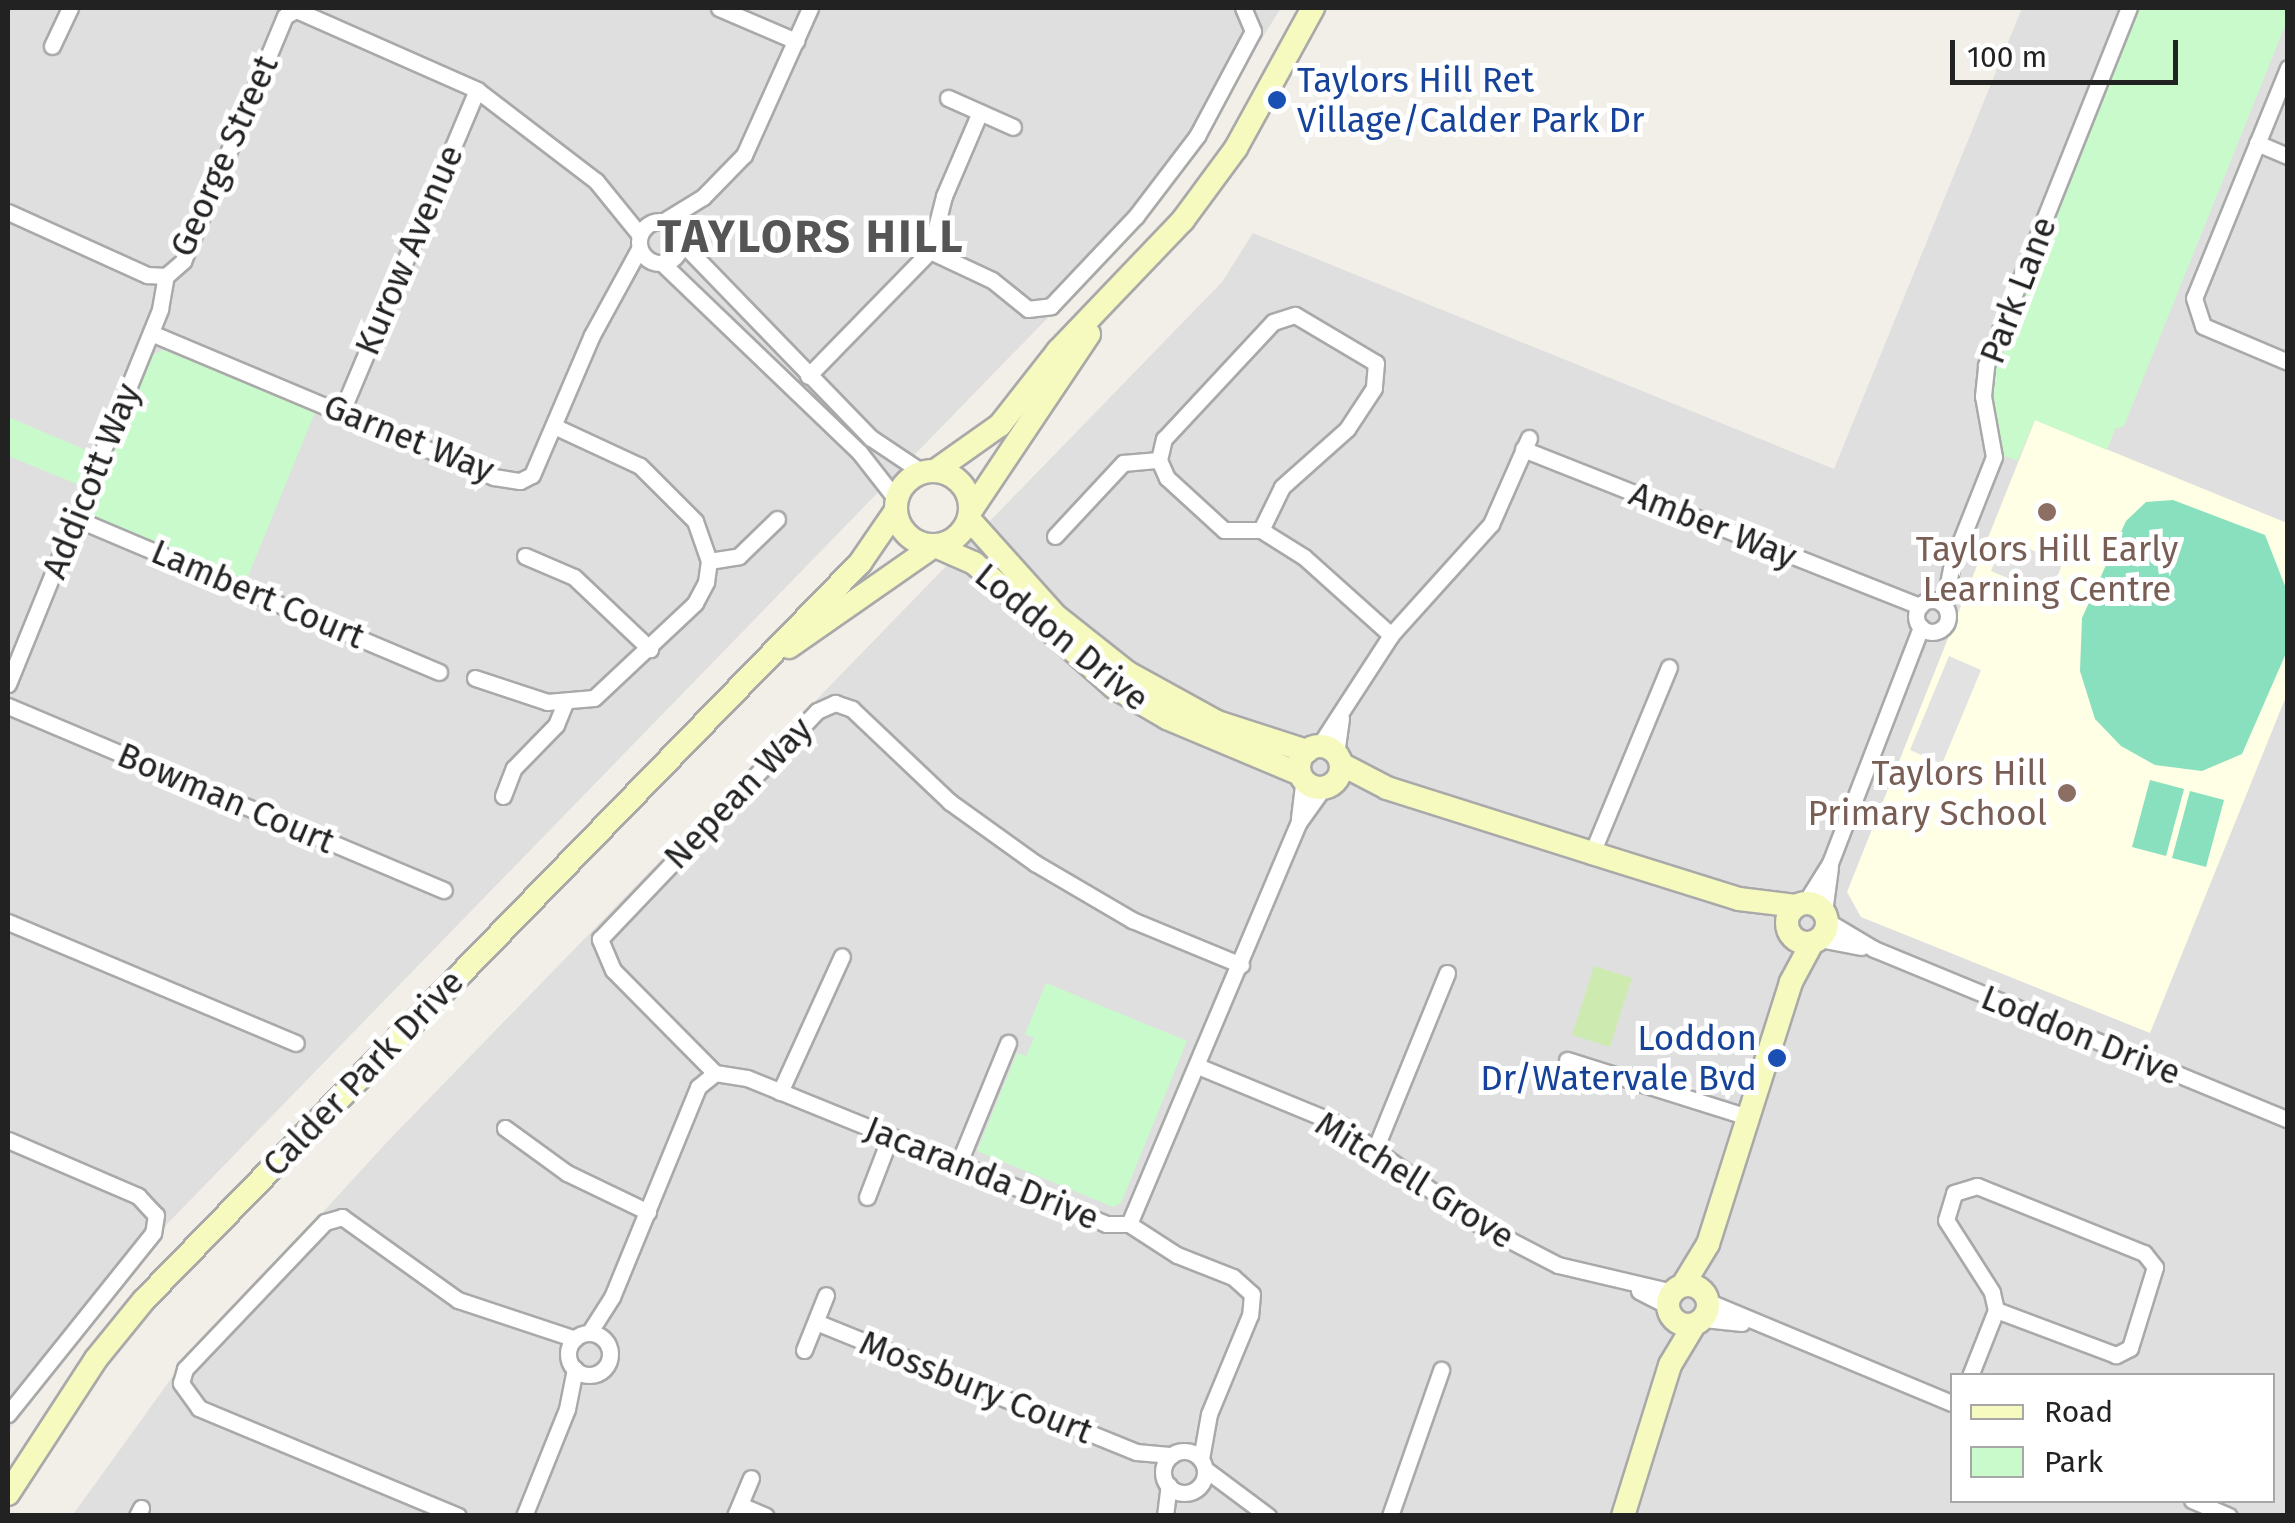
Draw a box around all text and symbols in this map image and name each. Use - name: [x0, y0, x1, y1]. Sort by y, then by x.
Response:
- scale bar: [1955, 20, 2182, 82]
- text: 100 m: [1967, 39, 2047, 75]
- street label: George Street: [161, 49, 287, 263]
- place label: Taylors Hill Ret Village/Calder Park Dr: [1297, 59, 1645, 141]
- marker: Taylors Hill Ret Village/Calder Park Dr: [1266, 89, 1288, 111]
- street label: Kurow Avenue: [346, 139, 472, 361]
- district label: TAYLORS HILL: [657, 211, 965, 265]
- street label: Park Lane: [1971, 211, 2065, 369]
- street label: Addicott Way: [33, 377, 149, 585]
- street label: Garnet Way: [318, 385, 500, 491]
- street label: Amber Way: [1623, 473, 1803, 577]
- marker: Taylors Hill Early Learning Centre: [2036, 501, 2058, 523]
- place label: Taylors Hill Early Learning Centre: [1916, 528, 2178, 610]
- street label: Lambert Court: [145, 530, 371, 658]
- street label: Loddon Drive: [967, 554, 1157, 720]
- street label: Nepean Way: [655, 708, 821, 878]
- street label: Bowman Court: [111, 733, 341, 863]
- place label: Taylors Hill Primary School: [1807, 752, 2047, 834]
- marker: Taylors Hill Primary School: [2056, 782, 2078, 804]
- street label: Calder Park Drive: [254, 961, 472, 1185]
- street label: Loddon Drive: [1975, 976, 2187, 1094]
- place label: Loddon Dr/Watervale Bvd: [1480, 1017, 1757, 1099]
- marker: Loddon Dr/Watervale Bvd: [1766, 1047, 1788, 1069]
- street label: Mitchell Grove: [1308, 1102, 1522, 1258]
- street label: Jacaranda Drive: [859, 1107, 1105, 1239]
- street label: Mossbury Court: [854, 1321, 1098, 1453]
- legend: [1950, 1373, 2275, 1503]
- text: Road: [2044, 1394, 2113, 1430]
- text: Park: [2044, 1444, 2103, 1480]

